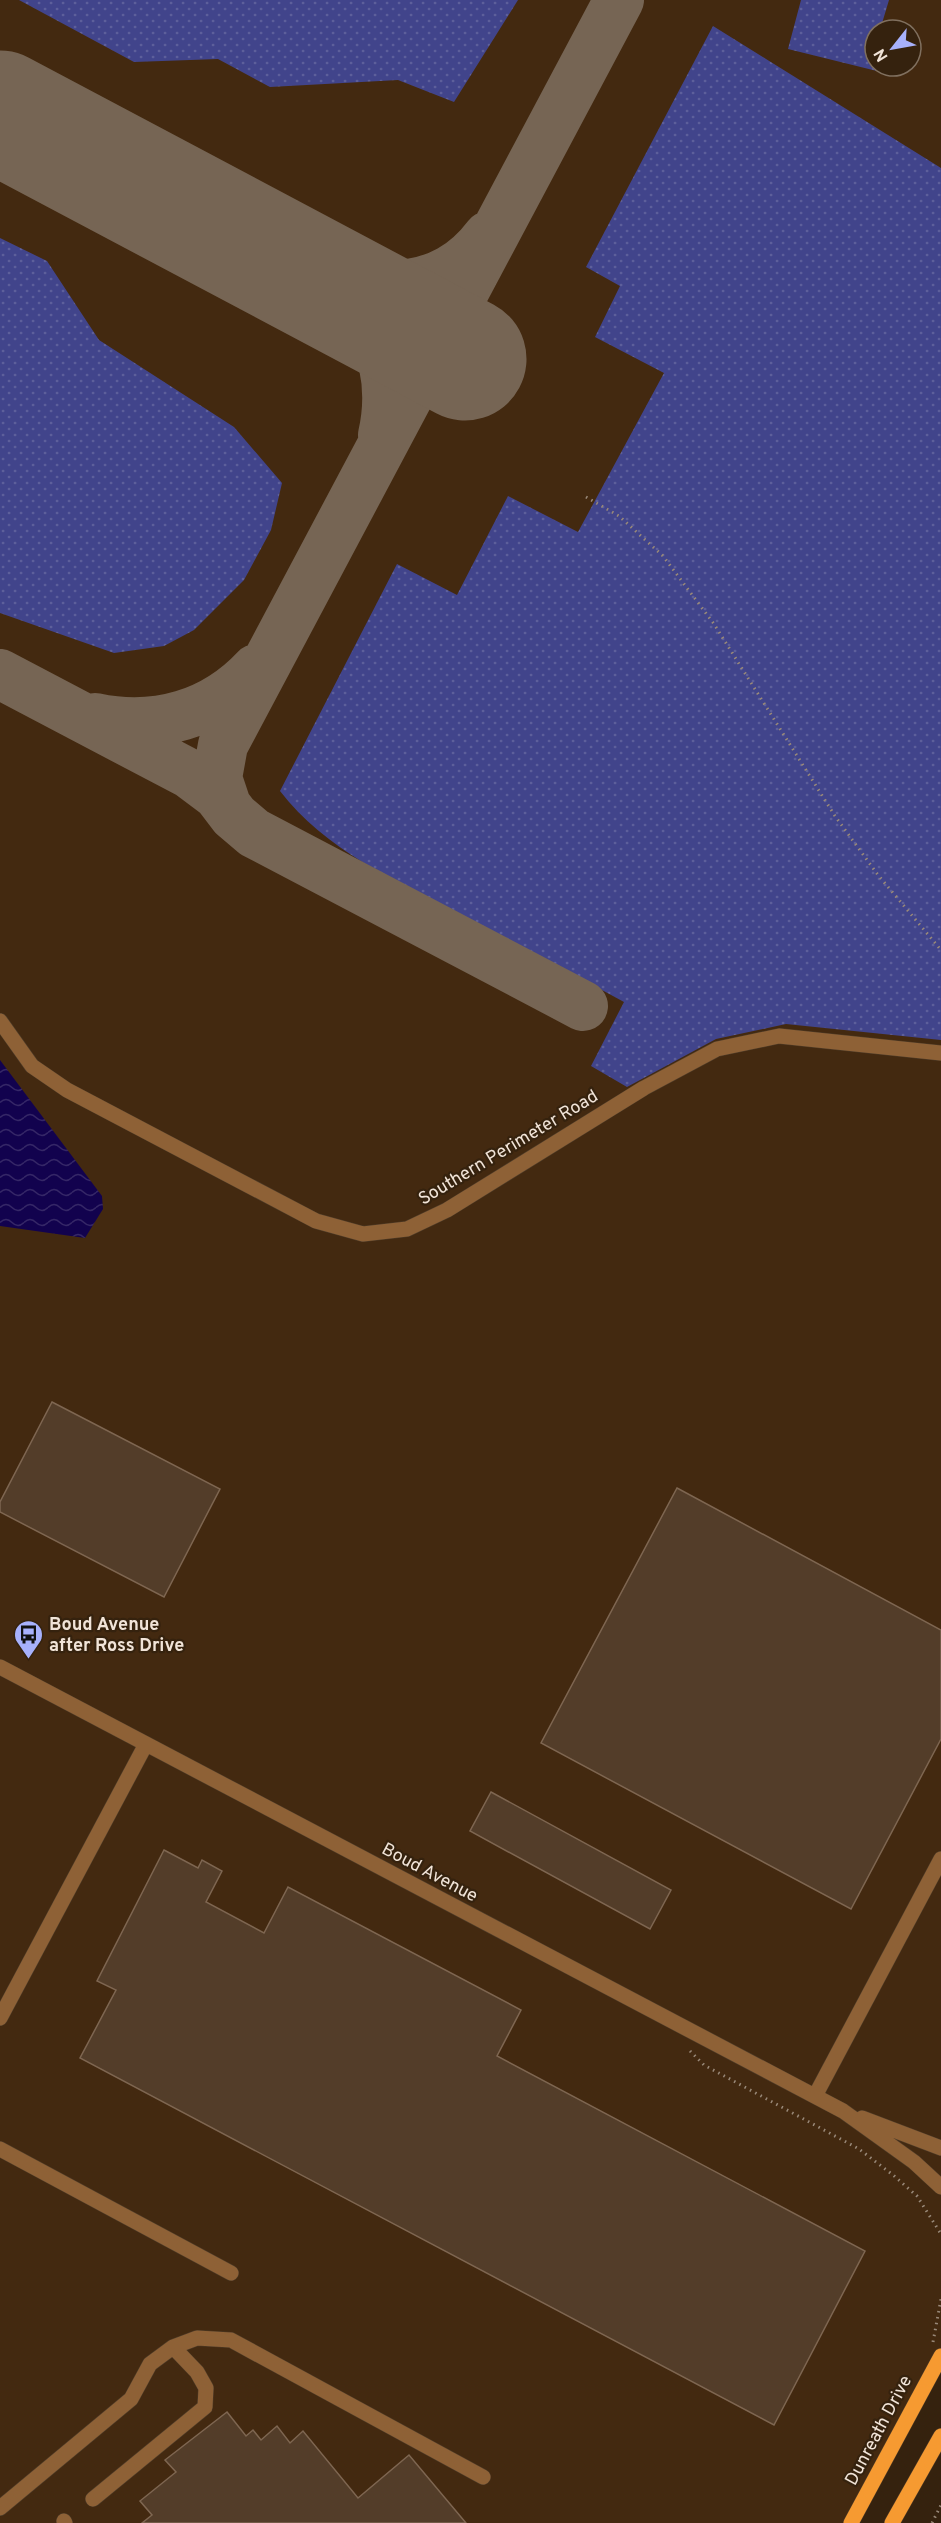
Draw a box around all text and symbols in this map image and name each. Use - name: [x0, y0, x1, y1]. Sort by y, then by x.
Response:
- north arrow: [863, 18, 923, 78]
- text: N: [870, 45, 893, 65]
- street label: Southern Perimeter Road: [415, 1085, 603, 1211]
- place label: Boud Avenue after Ross Drive: [49, 1614, 184, 1658]
- bus stop icon: Boud Avenue after Ross Drive: [12, 1618, 44, 1660]
- street label: Boud Avenue: [377, 1838, 481, 1908]
- street label: Dunreath Drive: [841, 2372, 918, 2490]

